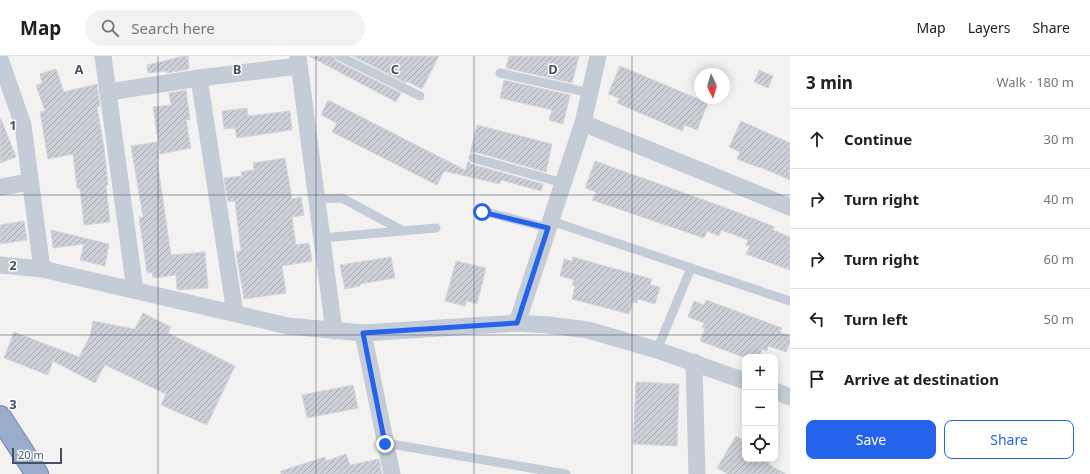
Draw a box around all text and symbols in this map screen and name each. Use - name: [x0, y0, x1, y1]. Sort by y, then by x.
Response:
- search box: [85, 10, 365, 46]
- text: Map: [20, 15, 61, 41]
- icon: search: [99, 17, 121, 39]
- text: Search here: [131, 18, 215, 38]
- text: Map: [917, 18, 946, 37]
- text: Layers: [968, 18, 1010, 37]
- text: Share: [1032, 18, 1070, 37]
- text: A: [75, 60, 84, 78]
- text: B: [233, 60, 241, 78]
- text: C: [391, 60, 399, 78]
- text: D: [548, 60, 558, 78]
- north arrow: [694, 68, 730, 104]
- text: 3 min: [806, 71, 853, 94]
- text: Walk · 180 m: [996, 73, 1074, 91]
- text: 1: [9, 116, 17, 134]
- icon: ahead: [806, 128, 828, 150]
- text: Continue: [844, 129, 912, 149]
- text: 30 m: [1044, 130, 1074, 148]
- icon: right: [806, 188, 828, 210]
- text: Turn right: [844, 189, 919, 209]
- text: 40 m: [1044, 190, 1074, 208]
- route start: [473, 203, 491, 221]
- icon: right: [806, 248, 828, 270]
- text: Turn right: [844, 249, 919, 269]
- text: 60 m: [1044, 250, 1074, 268]
- text: 2: [9, 256, 17, 274]
- icon: left: [806, 308, 828, 330]
- text: Turn left: [844, 309, 908, 329]
- text: 50 m: [1044, 310, 1074, 328]
- map controls: [742, 354, 778, 462]
- button: +: [742, 354, 778, 390]
- icon: arrive: [806, 368, 828, 390]
- text: Arrive at destination: [844, 369, 999, 389]
- button: −: [742, 390, 778, 426]
- text: 3: [9, 395, 17, 413]
- button: Save: [806, 420, 936, 459]
- button: Share: [944, 420, 1074, 459]
- button: locate: [742, 426, 778, 462]
- route end: [376, 435, 394, 453]
- scale bar: [12, 446, 62, 465]
- text: 20 m: [18, 447, 44, 462]

